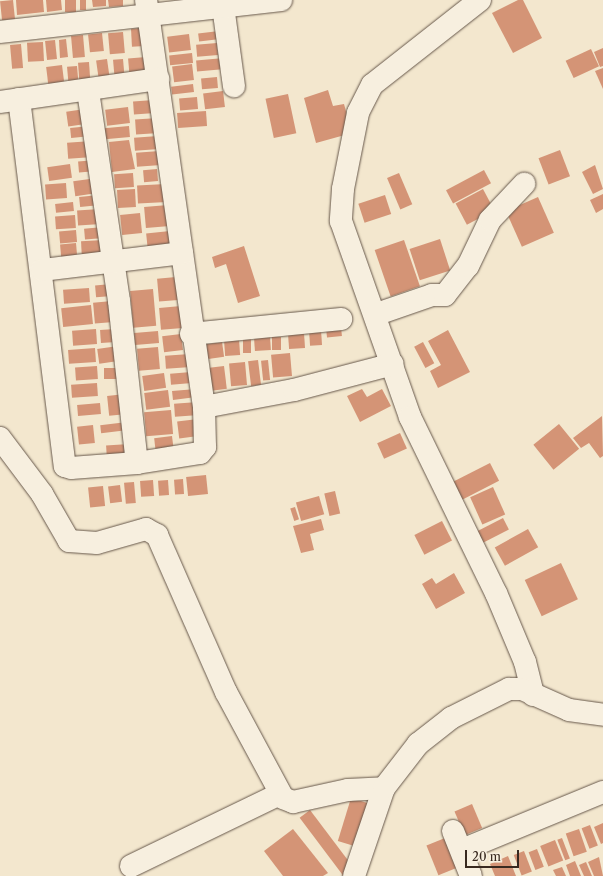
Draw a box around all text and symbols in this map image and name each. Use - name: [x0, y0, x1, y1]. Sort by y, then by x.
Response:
- scale bar: [467, 842, 521, 868]
- text: 20 m: [472, 849, 501, 864]

